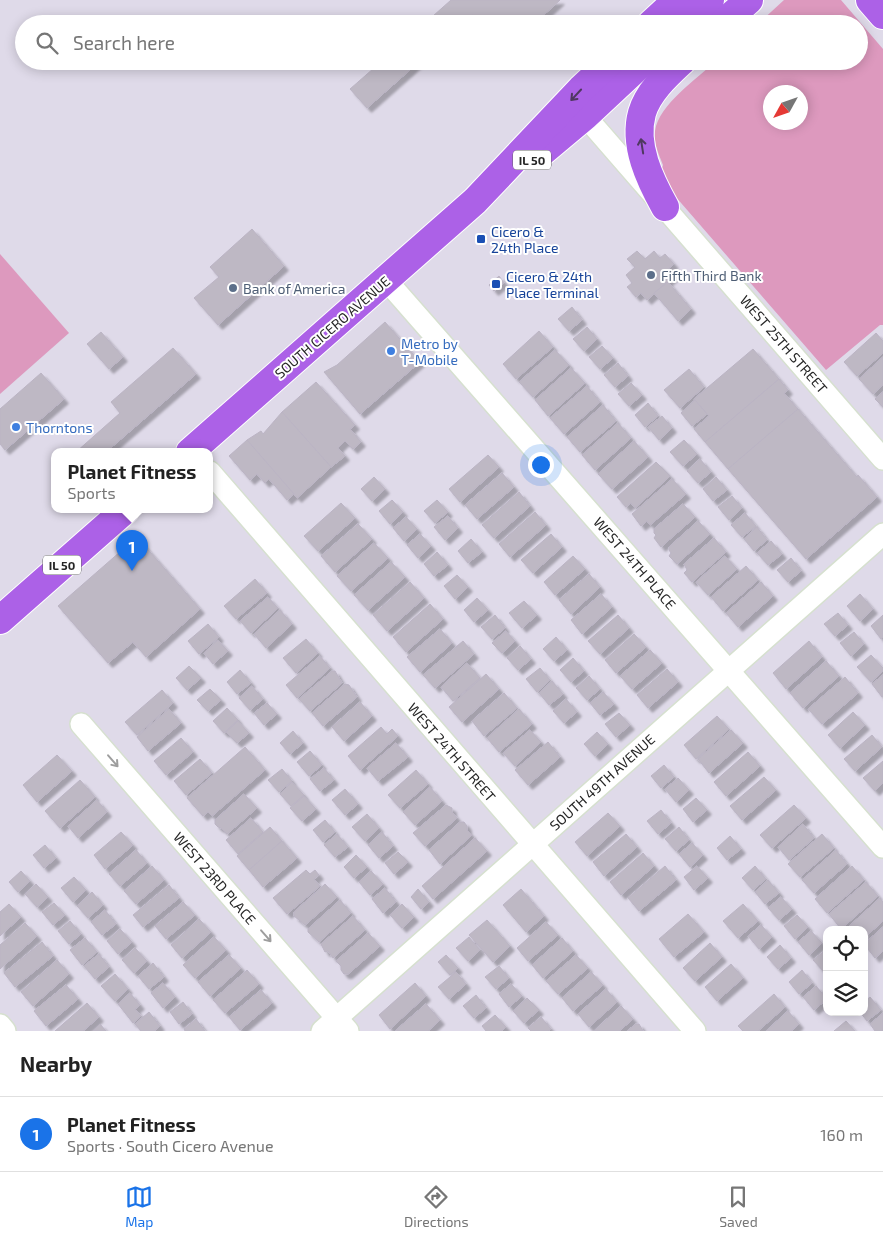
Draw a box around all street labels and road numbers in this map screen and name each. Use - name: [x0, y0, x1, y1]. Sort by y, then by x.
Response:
- road number: IL 50: [513, 150, 551, 170]
- street label: SOUTH CICERO AVENUE: [271, 272, 393, 382]
- street label: WEST 25TH STREET: [737, 292, 831, 396]
- street label: WEST 24TH PLACE: [590, 513, 680, 613]
- road number: IL 50: [43, 556, 81, 574]
- street label: WEST 24TH STREET: [404, 699, 500, 805]
- street label: SOUTH 49TH AVENUE: [546, 730, 658, 834]
- street label: WEST 23RD PLACE: [170, 828, 260, 928]

